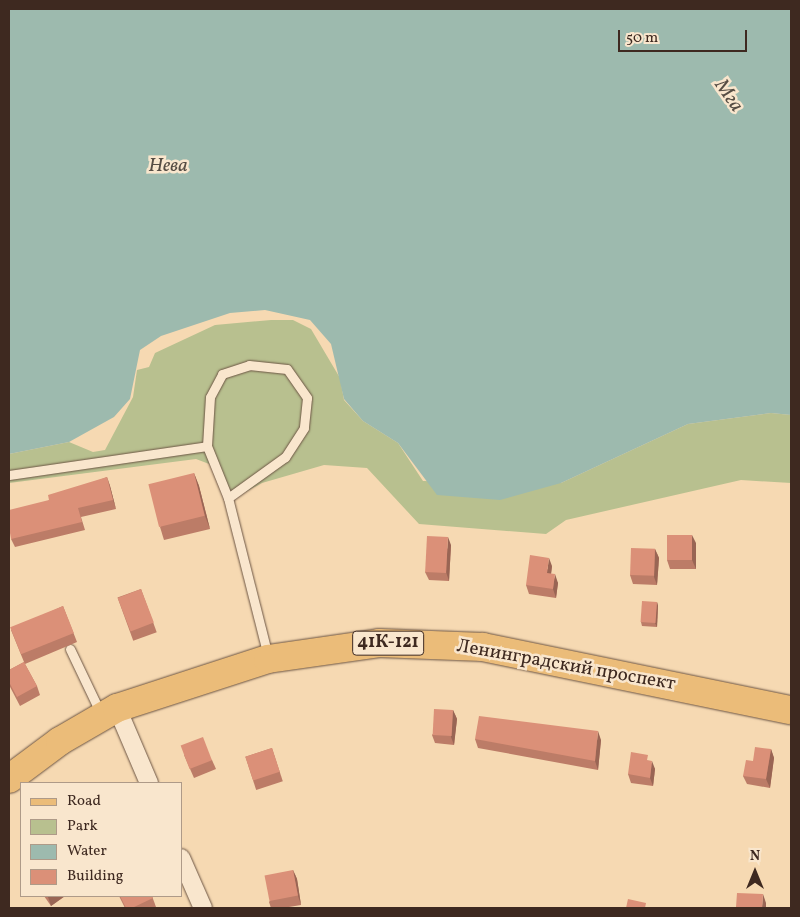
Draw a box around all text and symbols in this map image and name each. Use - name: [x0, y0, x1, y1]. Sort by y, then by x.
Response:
- scale bar: [620, 20, 749, 52]
- text: 50 m: [626, 28, 658, 49]
- water label: Мга: [708, 75, 748, 117]
- water label: Нева: [148, 154, 188, 178]
- road number: 41К-121: [352, 628, 424, 658]
- street label: Ленинградский проспект: [455, 636, 677, 696]
- legend: [20, 782, 182, 897]
- text: Road: [67, 791, 101, 812]
- text: Park: [67, 816, 98, 837]
- text: Water: [67, 841, 107, 862]
- north arrow: [730, 847, 780, 897]
- text: N: [750, 847, 760, 866]
- text: Building: [67, 866, 123, 887]

